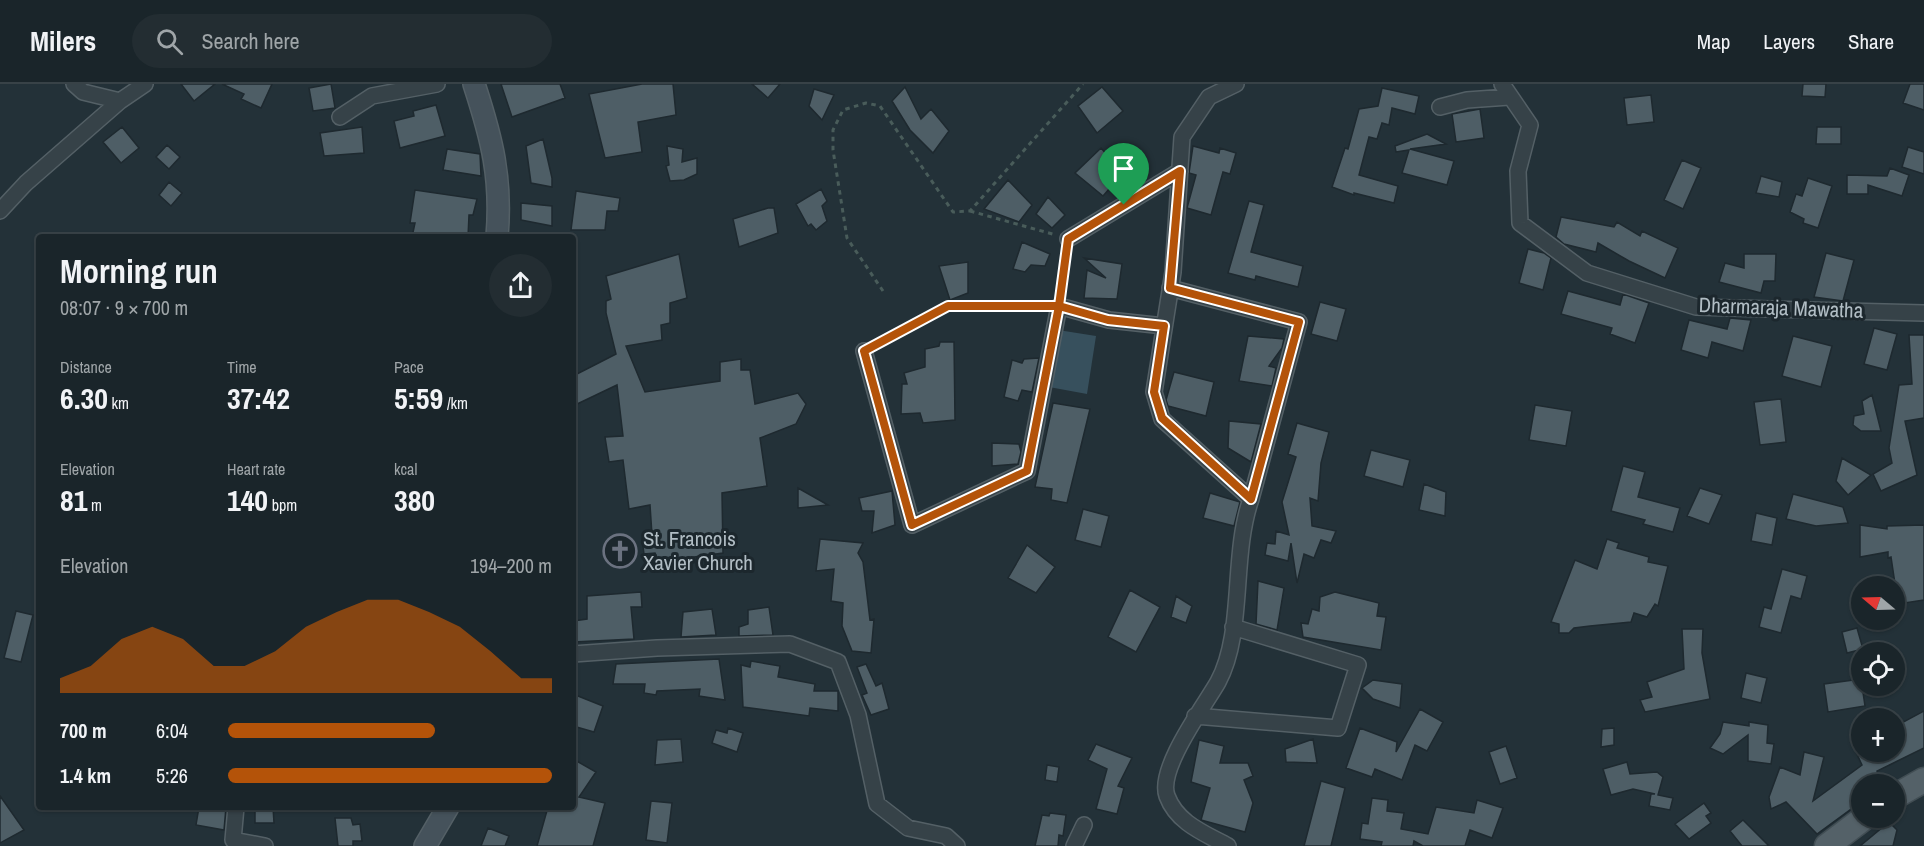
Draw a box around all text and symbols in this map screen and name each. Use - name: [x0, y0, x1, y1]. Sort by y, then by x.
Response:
- search box: [132, 14, 552, 68]
- text: Milers: [30, 22, 96, 60]
- icon: search: [153, 25, 186, 58]
- text: Search here: [201, 26, 300, 56]
- text: Map: [1697, 27, 1730, 56]
- text: Layers: [1763, 27, 1815, 56]
- text: Share: [1848, 27, 1894, 56]
- pin: [1098, 143, 1149, 205]
- icon: arrive: [1107, 152, 1140, 185]
- text: Morning run: [60, 249, 218, 293]
- button: share: [489, 254, 552, 317]
- street label: Dharmaraja Mawatha: [1698, 290, 1864, 325]
- text: 08:07 · 9 × 700 m: [60, 294, 188, 321]
- text: Distance: [60, 356, 112, 378]
- text: Time: [227, 356, 257, 378]
- text: Pace: [394, 356, 424, 378]
- text: 6.30: [60, 378, 108, 418]
- text: 37:42: [227, 378, 290, 418]
- text: 5:59: [394, 378, 443, 418]
- text: km: [108, 392, 129, 414]
- text: /km: [443, 392, 468, 414]
- text: Elevation: [60, 458, 115, 480]
- text: Heart rate: [227, 458, 285, 480]
- text: kcal: [394, 458, 417, 480]
- text: 81: [60, 480, 87, 520]
- text: 140: [227, 480, 268, 520]
- text: 380: [394, 480, 435, 520]
- text: m: [87, 494, 102, 516]
- text: bpm: [268, 494, 297, 516]
- place label: St. Francois Xavier Church: [643, 524, 753, 577]
- church icon: St. Francois Xavier Church: [602, 533, 638, 569]
- text: Elevation: [60, 552, 128, 579]
- text: 194–200 m: [470, 552, 552, 579]
- north arrow: [1851, 576, 1905, 630]
- map controls: [1851, 576, 1905, 828]
- button: locate: [1851, 642, 1905, 696]
- button: +: [1851, 708, 1905, 762]
- text: 700 m: [60, 717, 107, 744]
- text: 6:04: [156, 717, 188, 744]
- text: 1.4 km: [60, 762, 111, 789]
- text: 5:26: [156, 762, 188, 789]
- button: −: [1851, 774, 1905, 828]

